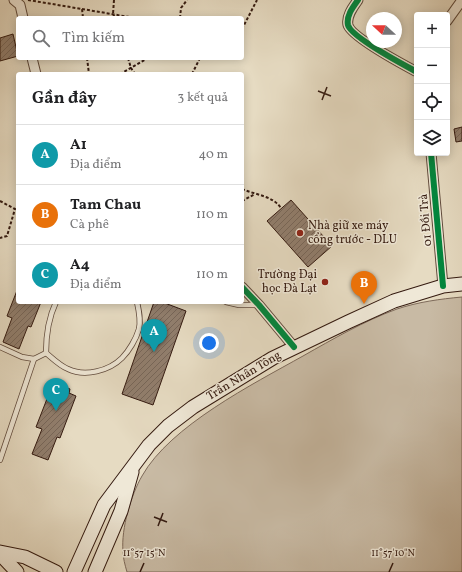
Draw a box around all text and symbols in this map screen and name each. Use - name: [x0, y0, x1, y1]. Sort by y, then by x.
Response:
- north arrow: [366, 12, 402, 48]
- map controls: [414, 12, 450, 156]
- button: +: [414, 12, 450, 48]
- search box: [16, 16, 244, 60]
- icon: search: [30, 27, 52, 49]
- text: Tìm kiếm: [62, 28, 125, 49]
- button: −: [414, 48, 450, 84]
- button: locate: [414, 84, 450, 120]
- text: Gần đây: [32, 87, 97, 110]
- text: 3 kết quả: [178, 89, 228, 107]
- button: layers: [414, 120, 450, 156]
- text: A1: [70, 135, 87, 156]
- text: A: [40, 146, 50, 164]
- text: 40 m: [199, 146, 228, 164]
- text: Địa điểm: [70, 156, 121, 174]
- street label: 01 Đồi Trà: [416, 193, 436, 247]
- text: Tam Chau: [70, 195, 141, 216]
- text: B: [41, 206, 49, 224]
- text: 110 m: [196, 206, 228, 224]
- text: Cà phê: [70, 216, 109, 234]
- place label: Nhà giữ xe máy cổng trước - DLU: [308, 218, 397, 248]
- marker: Nhà giữ xe máy cổng trước - DLU: [295, 228, 305, 238]
- text: A4: [70, 255, 90, 276]
- text: C: [41, 266, 49, 284]
- text: 110 m: [196, 266, 228, 284]
- place label: Trường Đại học Đà Lạt: [258, 267, 317, 297]
- pin: B: [351, 271, 377, 304]
- text: Địa điểm: [70, 276, 121, 294]
- marker: Trường Đại học Đà Lạt: [320, 277, 330, 287]
- pin: A: [141, 319, 167, 352]
- your location: [199, 333, 219, 353]
- street label: Trần Nhân Tông: [204, 347, 284, 405]
- pin: C: [43, 378, 69, 411]
- text: 11°57'15"N: [123, 546, 166, 560]
- text: 11°57'10"N: [371, 546, 415, 560]

